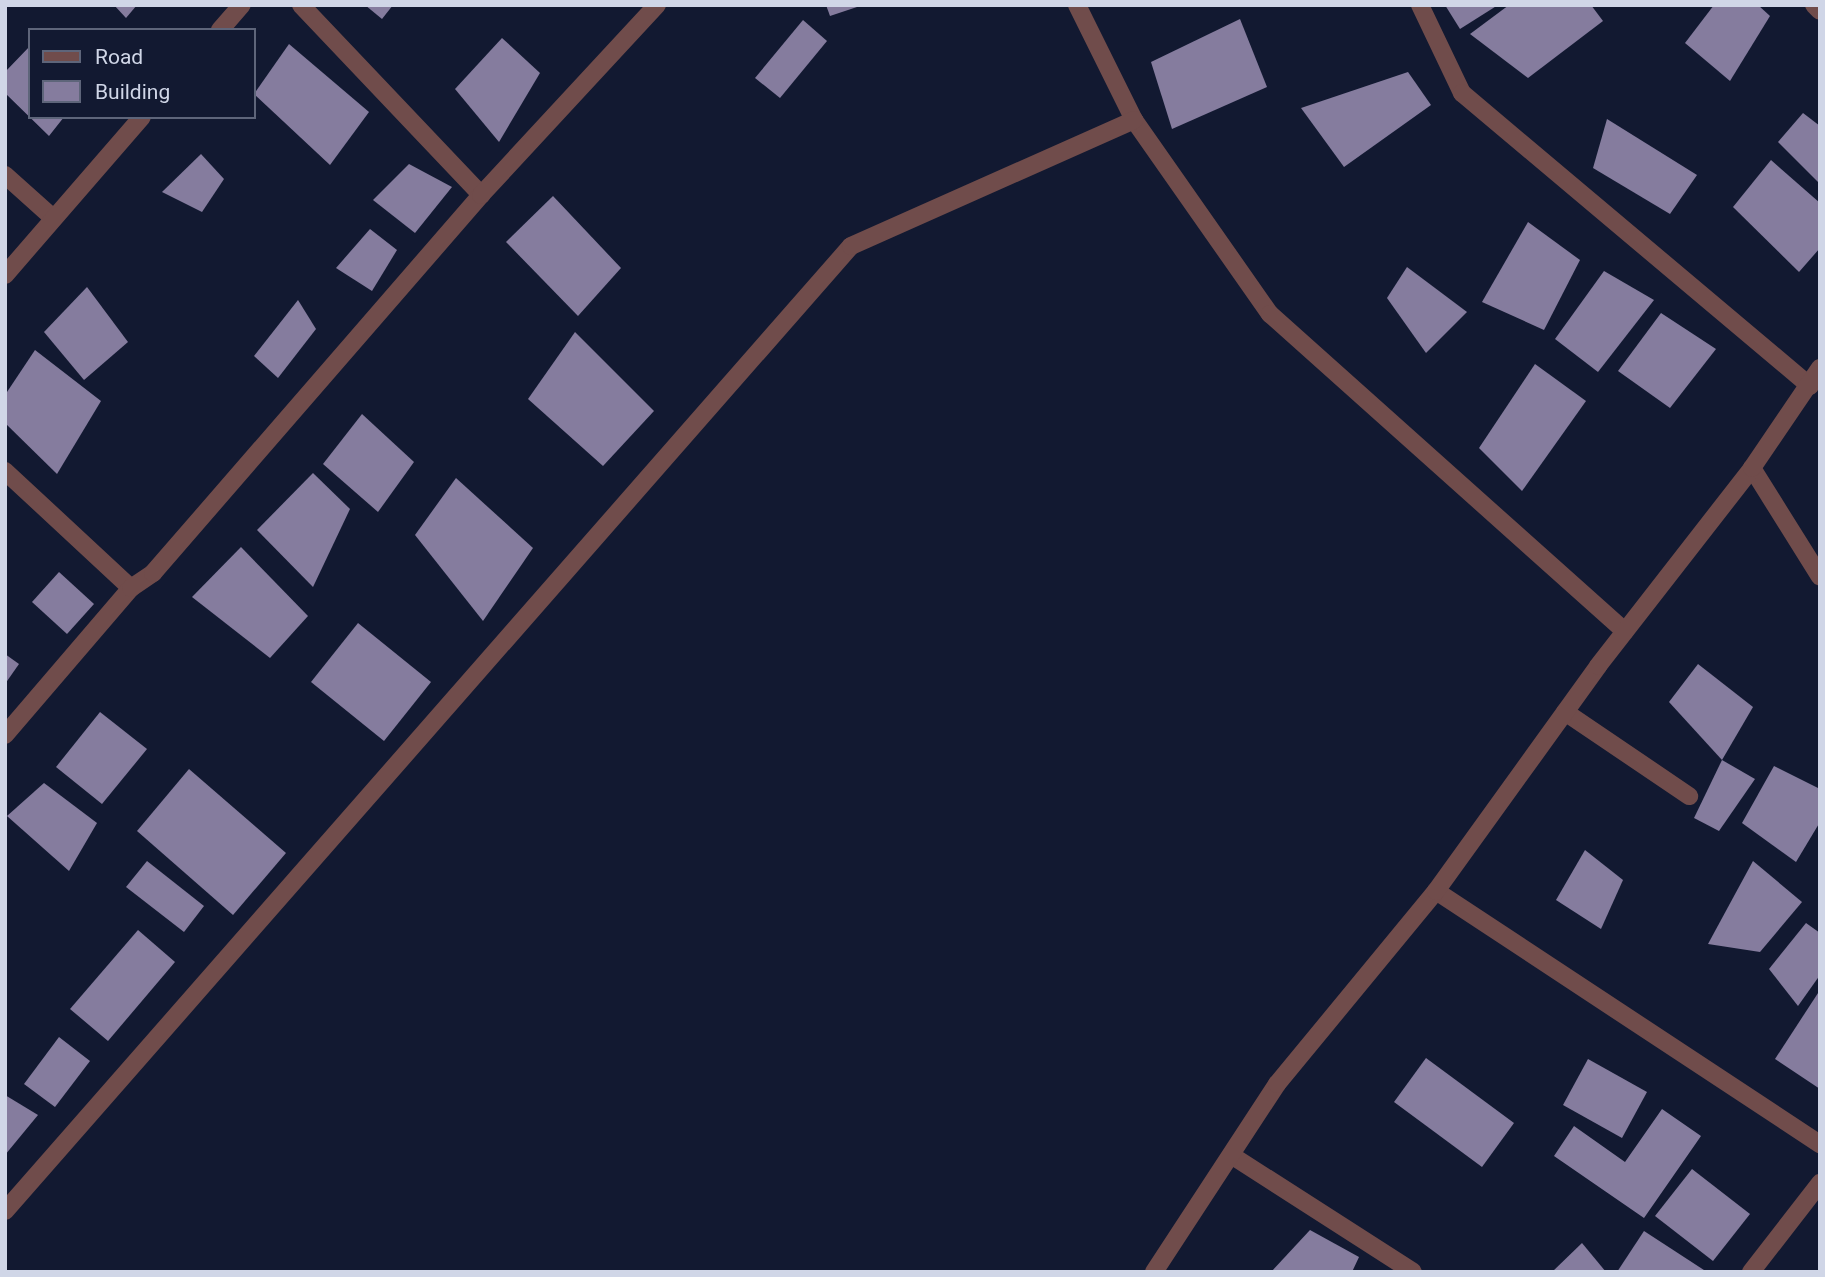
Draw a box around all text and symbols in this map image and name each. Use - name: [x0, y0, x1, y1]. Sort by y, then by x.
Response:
- legend: [28, 28, 256, 119]
- text: Road: [95, 45, 143, 69]
- text: Building: [95, 80, 170, 104]

